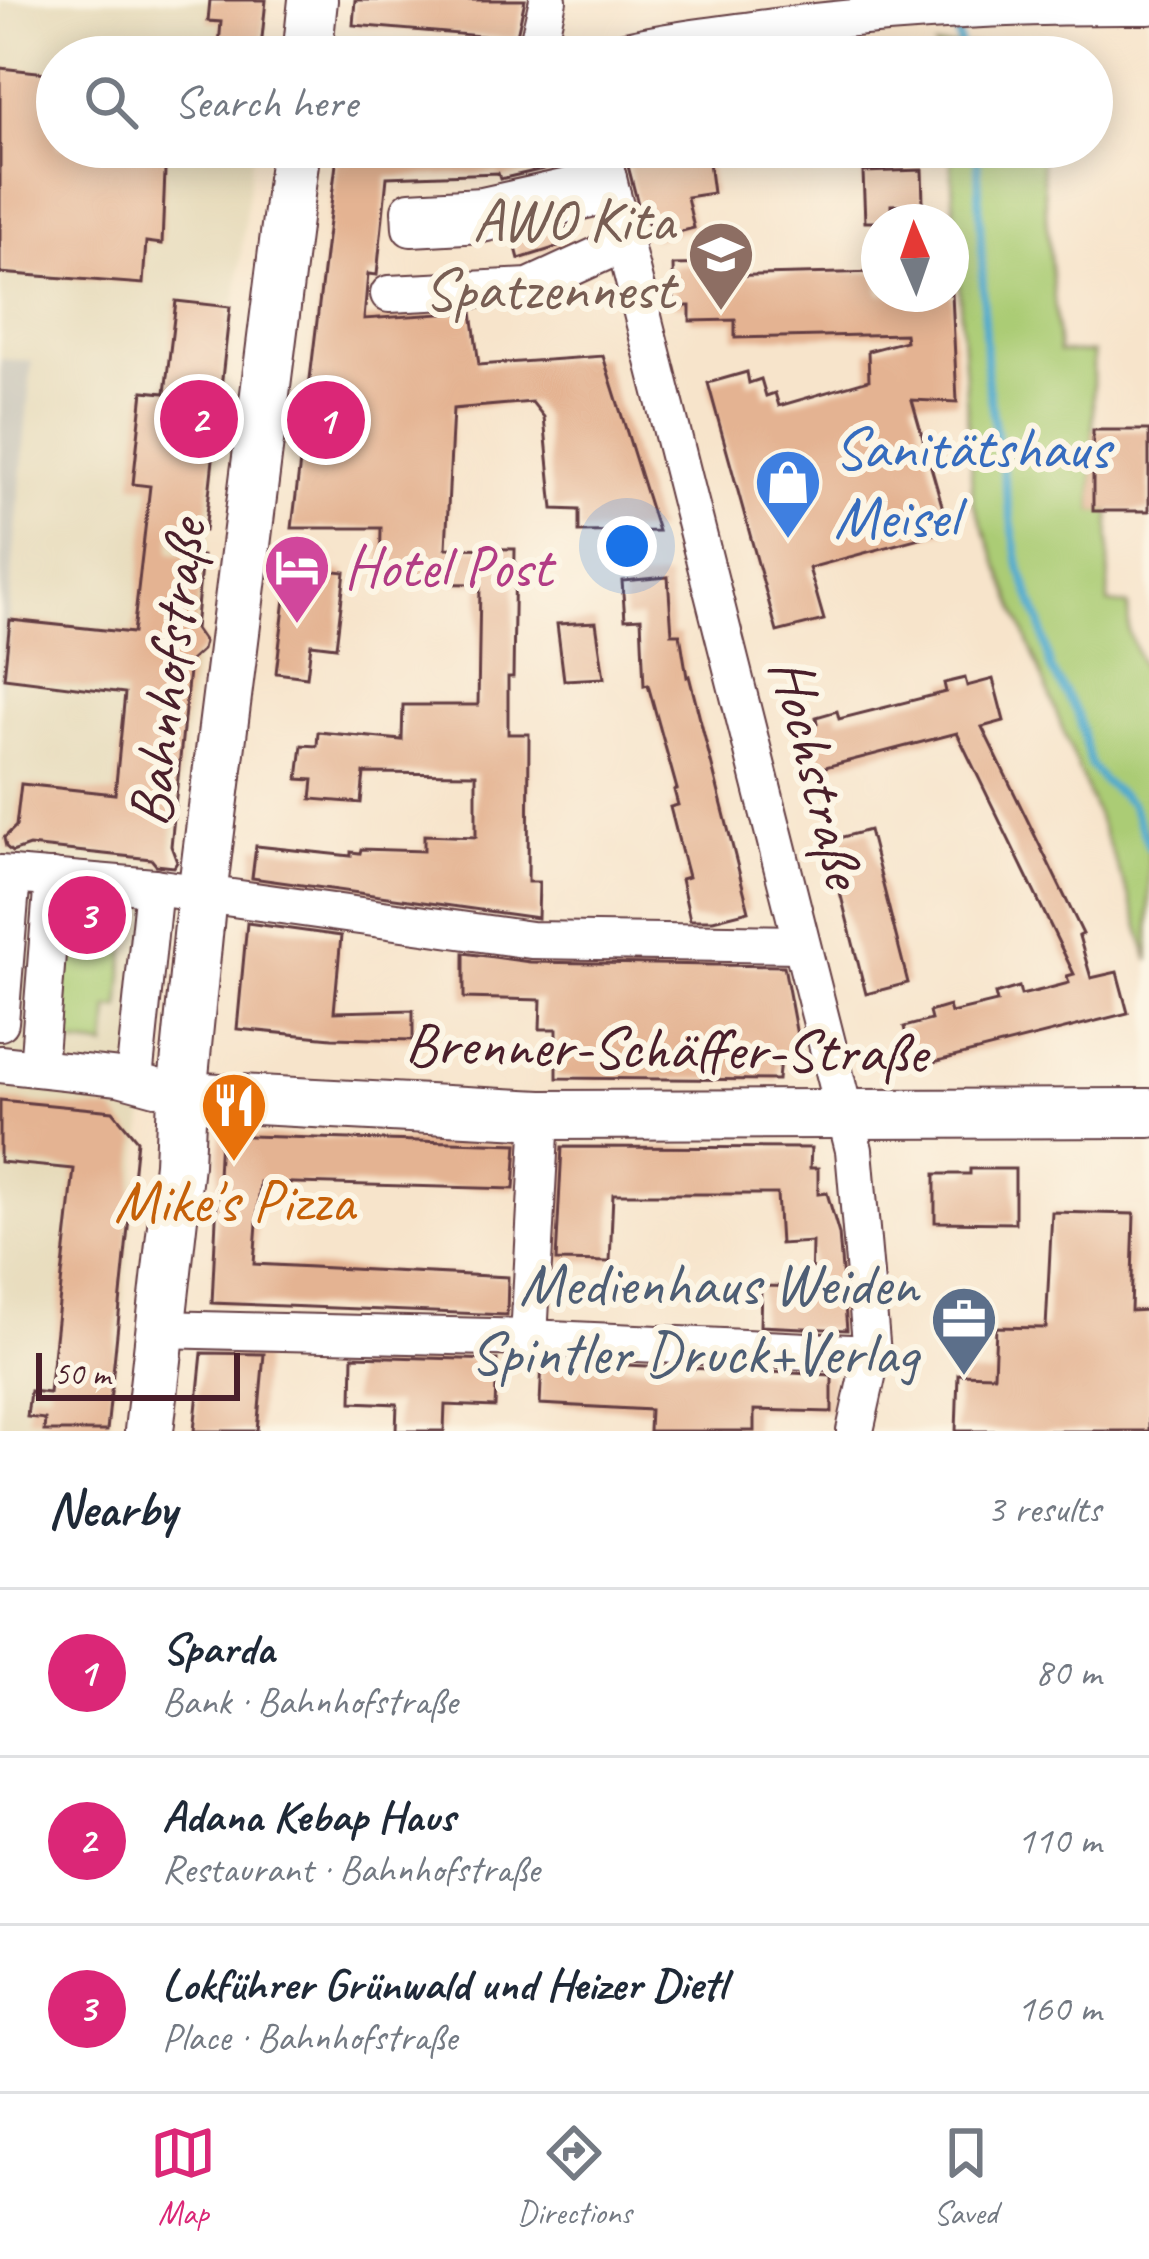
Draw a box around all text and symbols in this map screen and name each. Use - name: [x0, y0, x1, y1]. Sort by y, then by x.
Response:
- search box: [36, 36, 1113, 168]
- icon: search: [78, 69, 144, 135]
- text: Search here: [174, 74, 357, 131]
- place label: AWO Kita Spatzennest: [424, 182, 679, 327]
- north arrow: [861, 204, 969, 312]
- school or university icon: AWO Kita Spatzennest: [686, 219, 756, 313]
- pin: 2: [160, 374, 238, 464]
- pin: 1: [287, 375, 365, 465]
- place label: Sanitätshaus Meisel: [834, 410, 1115, 555]
- shop icon: Sanitätshaus Meisel: [753, 447, 823, 541]
- street label: Bahnhofstraße: [111, 511, 224, 831]
- your location: [597, 516, 657, 576]
- place label: Hotel Post: [344, 529, 557, 605]
- hotel icon: Hotel Post: [262, 532, 332, 626]
- street label: Hochstraße: [753, 650, 884, 899]
- pin: 3: [48, 870, 126, 960]
- street label: Brenner-Schäffer-Straße: [404, 1005, 932, 1091]
- restaurant icon: Mike's Pizza: [199, 1070, 269, 1164]
- place label: Mike's Pizza: [114, 1163, 358, 1239]
- place label: Medienhaus Weiden Spintler Druck+Verlag: [470, 1246, 922, 1391]
- office icon: Medienhaus Weiden Spintler Druck+Verlag: [929, 1284, 999, 1378]
- scale bar: [36, 1347, 240, 1400]
- text: 50 m: [54, 1353, 110, 1395]
- text: Nearby: [48, 1477, 176, 1541]
- text: 3 results: [987, 1485, 1101, 1534]
- text: Sparda: [162, 1620, 274, 1677]
- text: 1: [78, 1648, 96, 1697]
- text: 80 m: [1035, 1648, 1101, 1697]
- text: Bank · Bahnhofstraße: [162, 1677, 458, 1726]
- text: Adana Kebap Haus: [162, 1788, 455, 1845]
- text: 2: [78, 1816, 96, 1865]
- text: 110 m: [1017, 1816, 1101, 1865]
- text: Restaurant · Bahnhofstraße: [162, 1845, 539, 1894]
- text: Lokführer Grünwald und Heizer Dietl: [162, 1956, 726, 2013]
- text: 3: [78, 1984, 96, 2033]
- text: 160 m: [1017, 1984, 1101, 2033]
- text: Place · Bahnhofstraße: [162, 2013, 457, 2062]
- tab: Map: [150, 2120, 216, 2234]
- tab: Directions: [517, 2120, 632, 2234]
- tab: Saved: [933, 2120, 999, 2234]

